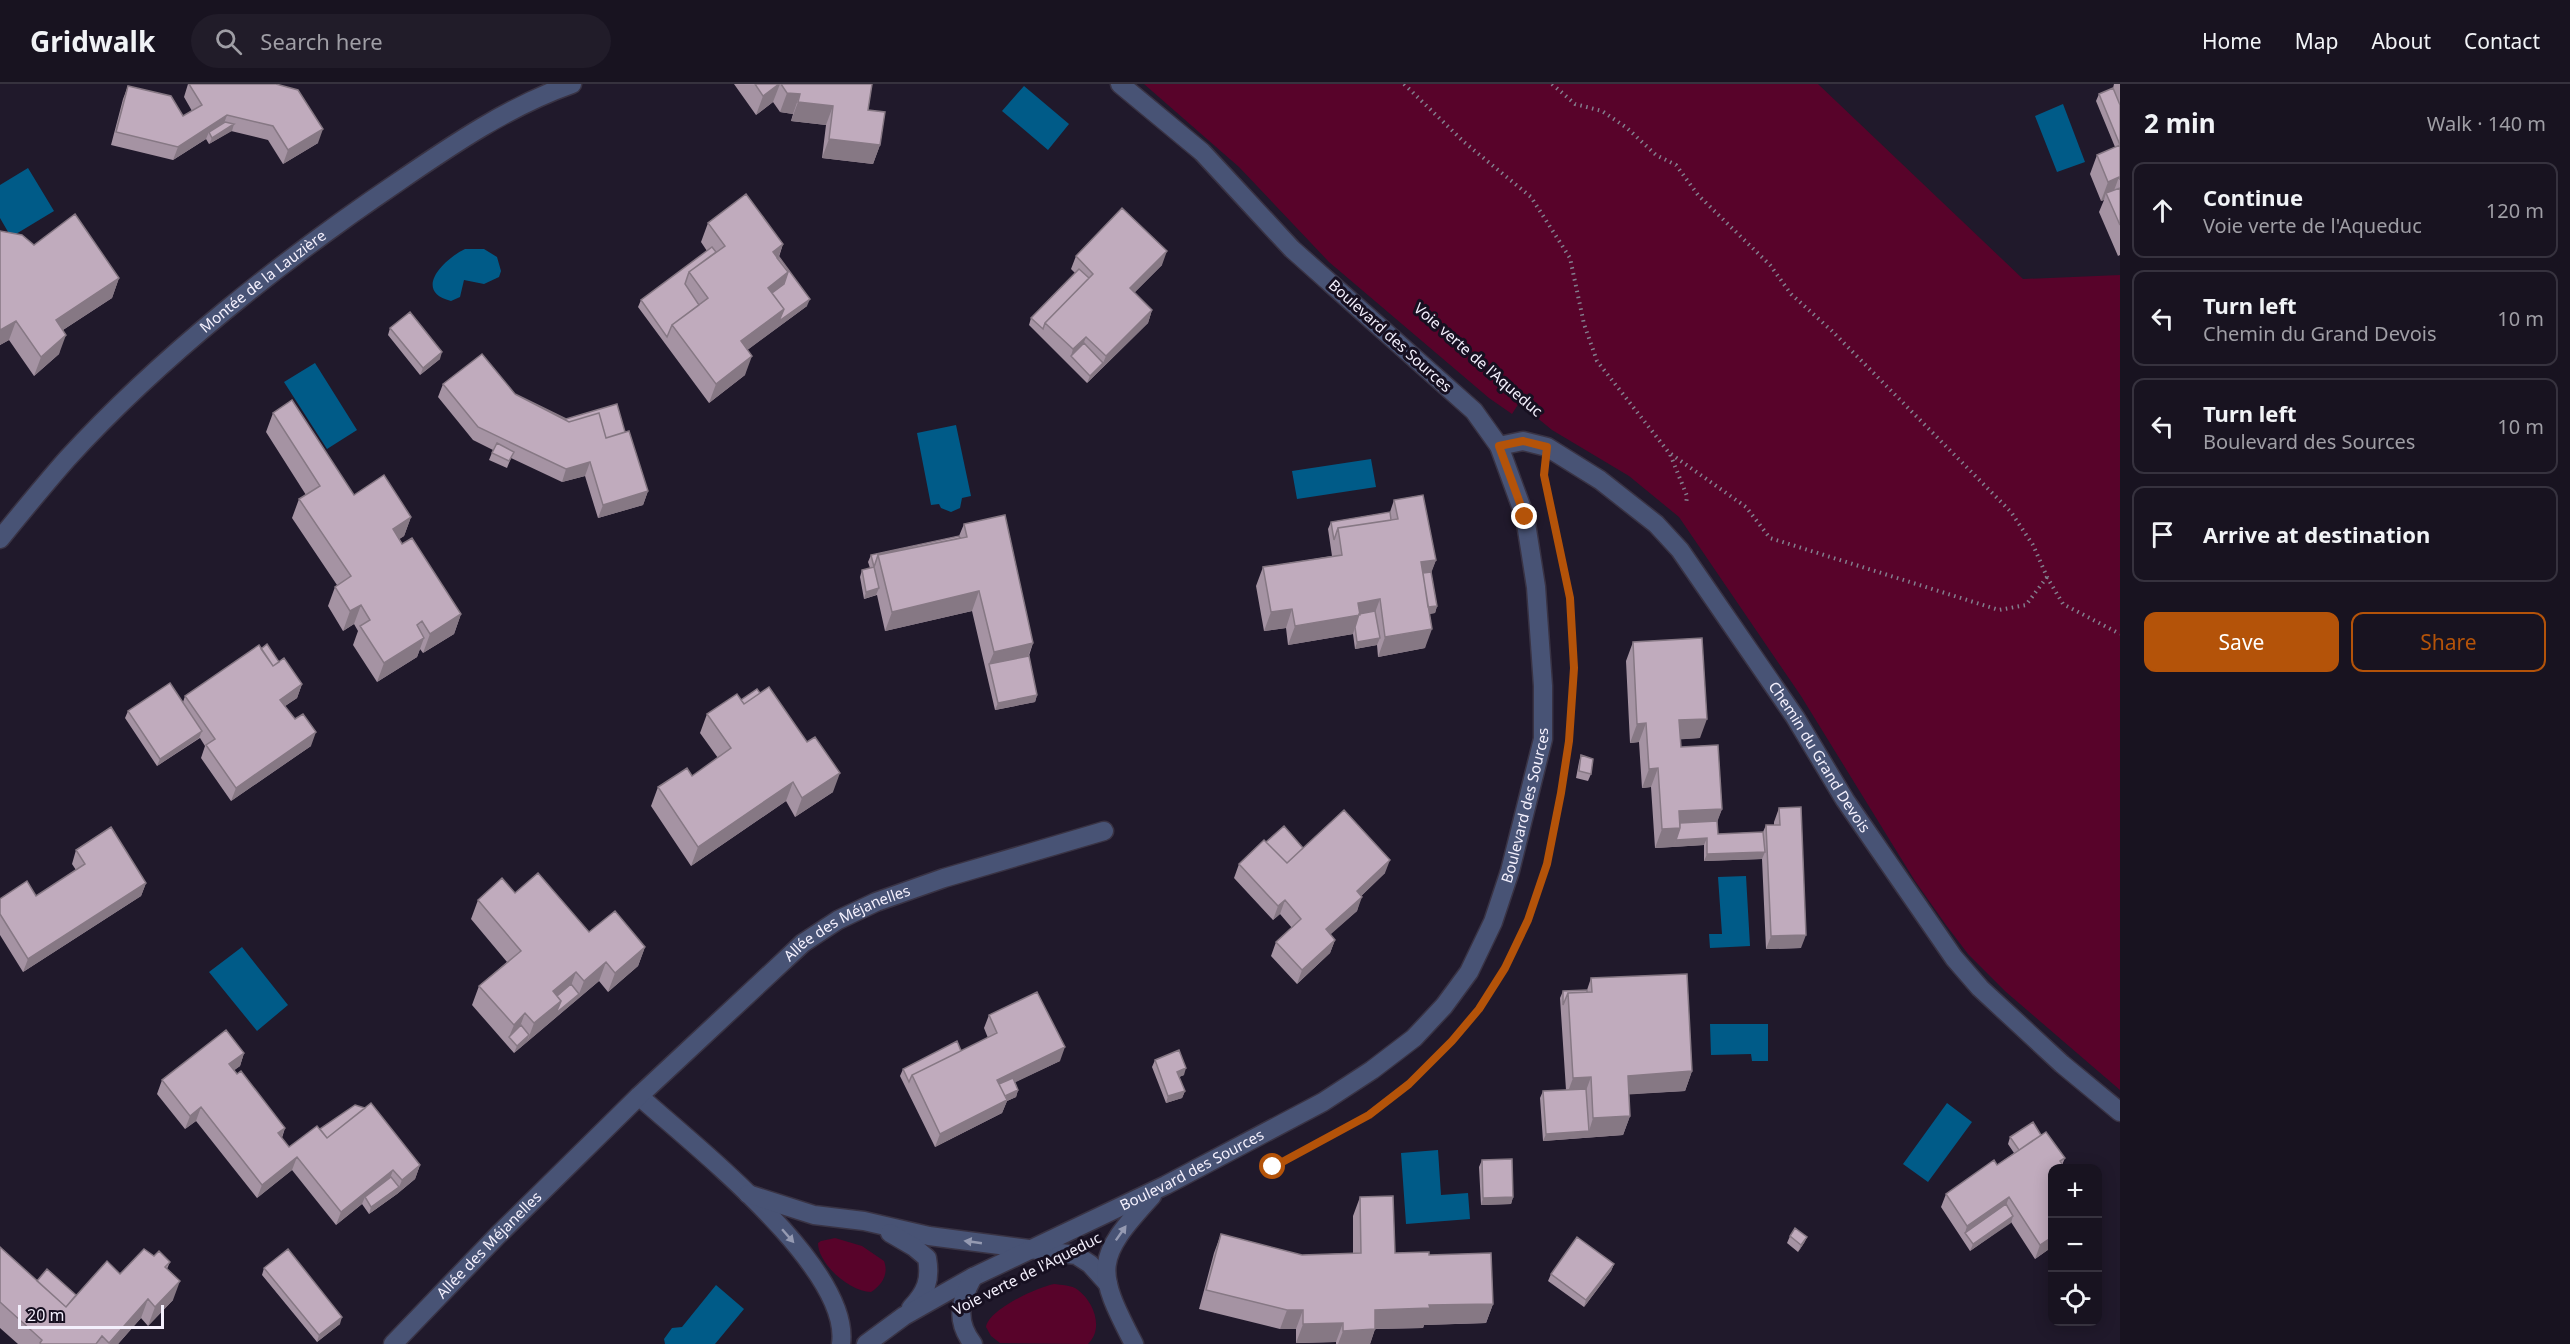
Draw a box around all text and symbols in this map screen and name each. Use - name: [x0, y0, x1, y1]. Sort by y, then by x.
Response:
- search box: [191, 14, 611, 68]
- text: Gridwalk: [30, 22, 155, 60]
- icon: search: [212, 25, 245, 58]
- text: Search here: [260, 26, 383, 56]
- text: Home: [2202, 27, 2262, 55]
- text: Map: [2295, 27, 2338, 55]
- text: About: [2371, 27, 2431, 55]
- text: Contact: [2464, 27, 2540, 55]
- text: 2 min: [2144, 105, 2216, 141]
- text: Walk · 140 m: [2427, 110, 2546, 137]
- text: Continue: [2203, 182, 2303, 212]
- icon: ahead: [2146, 194, 2179, 227]
- text: 120 m: [2486, 197, 2544, 224]
- text: Voie verte de l'Aqueduc: [2203, 212, 2422, 239]
- street label: Montée de la Lauzière: [195, 225, 330, 337]
- street label: Boulevard des Sources: [1325, 275, 1457, 396]
- text: Turn left: [2203, 290, 2297, 320]
- street label: Voie verte de l'Aqueduc: [1410, 298, 1547, 421]
- icon: left: [2146, 302, 2179, 335]
- text: 10 m: [2497, 305, 2544, 332]
- text: Chemin du Grand Devois: [2203, 320, 2437, 347]
- text: Turn left: [2203, 398, 2297, 428]
- icon: left: [2146, 410, 2179, 443]
- text: 10 m: [2497, 413, 2544, 440]
- text: Boulevard des Sources: [2203, 428, 2415, 455]
- route end: [1511, 503, 1537, 529]
- icon: arrive: [2146, 518, 2179, 551]
- text: Arrive at destination: [2203, 519, 2430, 549]
- button: Save: [2144, 612, 2339, 672]
- button: Share: [2351, 612, 2546, 672]
- street label: Chemin du Grand Devois: [1764, 677, 1875, 836]
- street label: Boulevard des Sources: [1496, 728, 1553, 885]
- street label: Allée des Méjanelles: [779, 880, 913, 965]
- street label: Boulevard des Sources: [1116, 1124, 1267, 1215]
- route start: [1259, 1153, 1285, 1179]
- map controls: [2048, 1164, 2102, 1326]
- button: +: [2048, 1164, 2102, 1218]
- street label: Allée des Méjanelles: [431, 1187, 546, 1302]
- button: −: [2048, 1218, 2102, 1272]
- one-way arrow: [1115, 1224, 1126, 1241]
- street label: Voie verte de l'Aqueduc: [949, 1227, 1104, 1319]
- one-way arrow: [782, 1229, 795, 1244]
- one-way arrow: [963, 1238, 982, 1247]
- button: locate: [2048, 1272, 2102, 1326]
- scale bar: [18, 1302, 164, 1330]
- text: 20 m: [27, 1304, 64, 1326]

